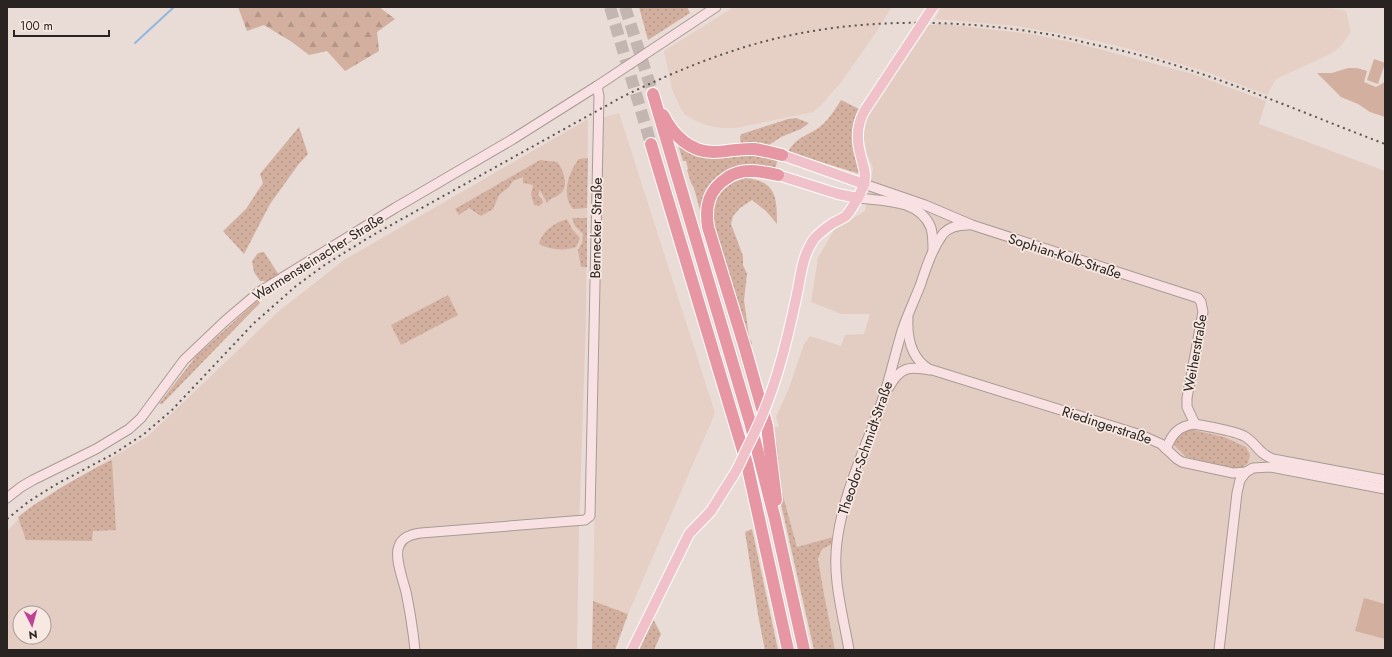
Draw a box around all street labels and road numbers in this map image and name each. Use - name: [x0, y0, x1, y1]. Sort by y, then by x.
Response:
- street label: Bernecker Straße: [585, 177, 607, 279]
- street label: Warmensteinacher Straße: [249, 208, 387, 306]
- street label: Sophian-Kolb-Straße: [1006, 228, 1124, 284]
- street label: Weiherstraße: [1178, 313, 1212, 393]
- street label: Theodor-Schmidt-Straße: [833, 378, 897, 518]
- street label: Riedingerstraße: [1060, 401, 1154, 449]

